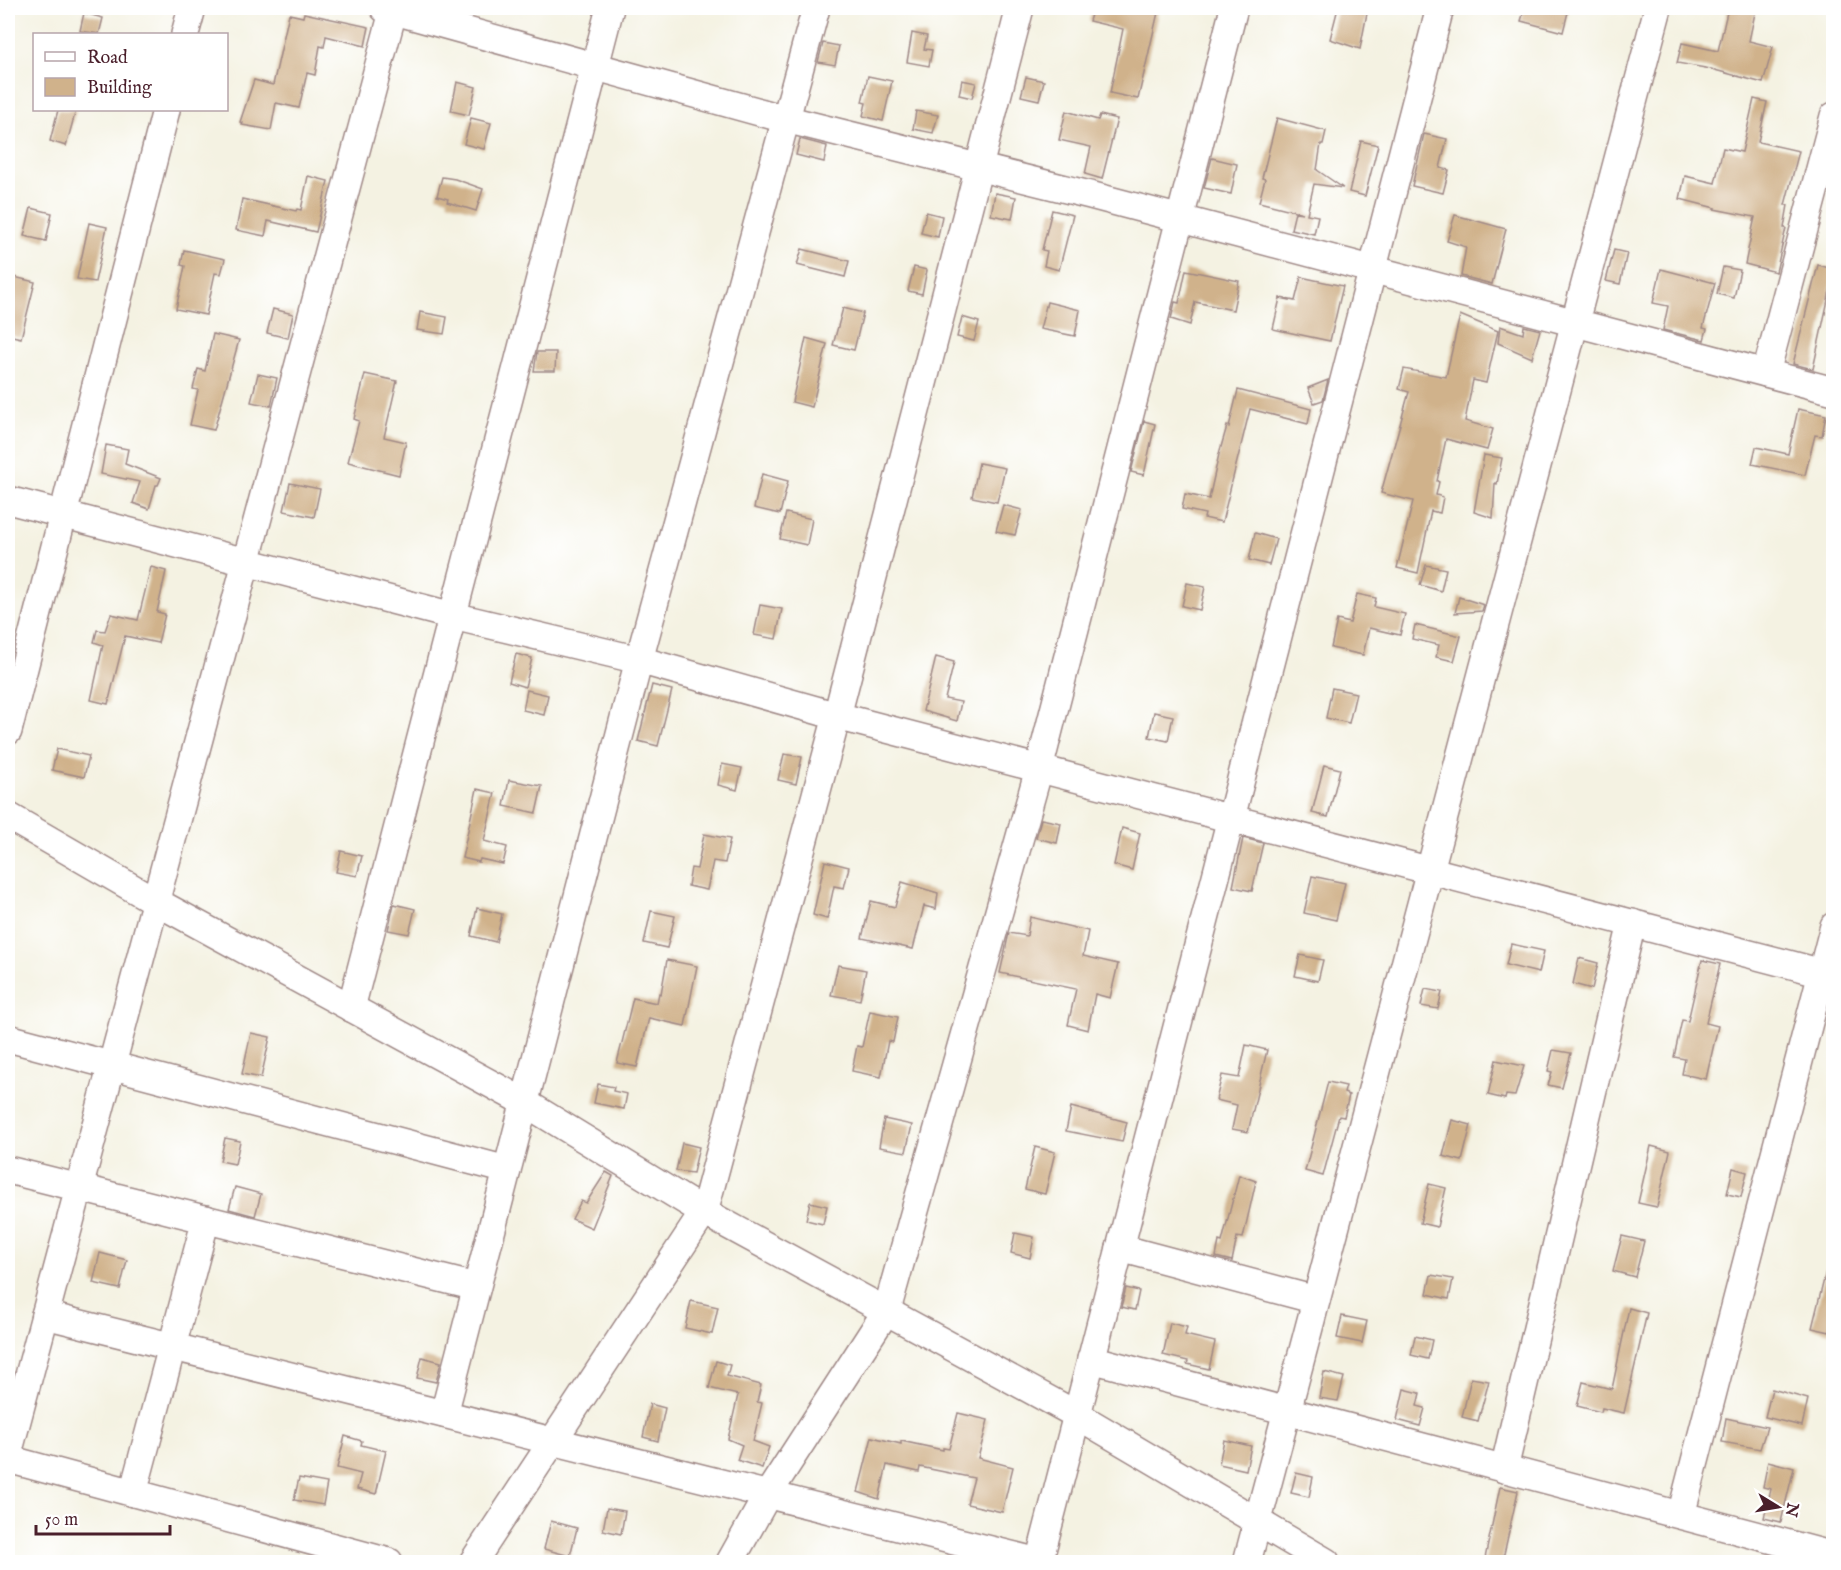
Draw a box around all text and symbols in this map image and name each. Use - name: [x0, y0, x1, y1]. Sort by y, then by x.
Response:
- legend: [33, 33, 228, 111]
- text: Road: [87, 47, 128, 70]
- text: Building: [87, 77, 152, 100]
- north arrow: [1748, 1477, 1808, 1537]
- scale bar: [36, 1498, 170, 1536]
- text: N: [1780, 1500, 1802, 1518]
- text: 50 m: [45, 1509, 78, 1532]

